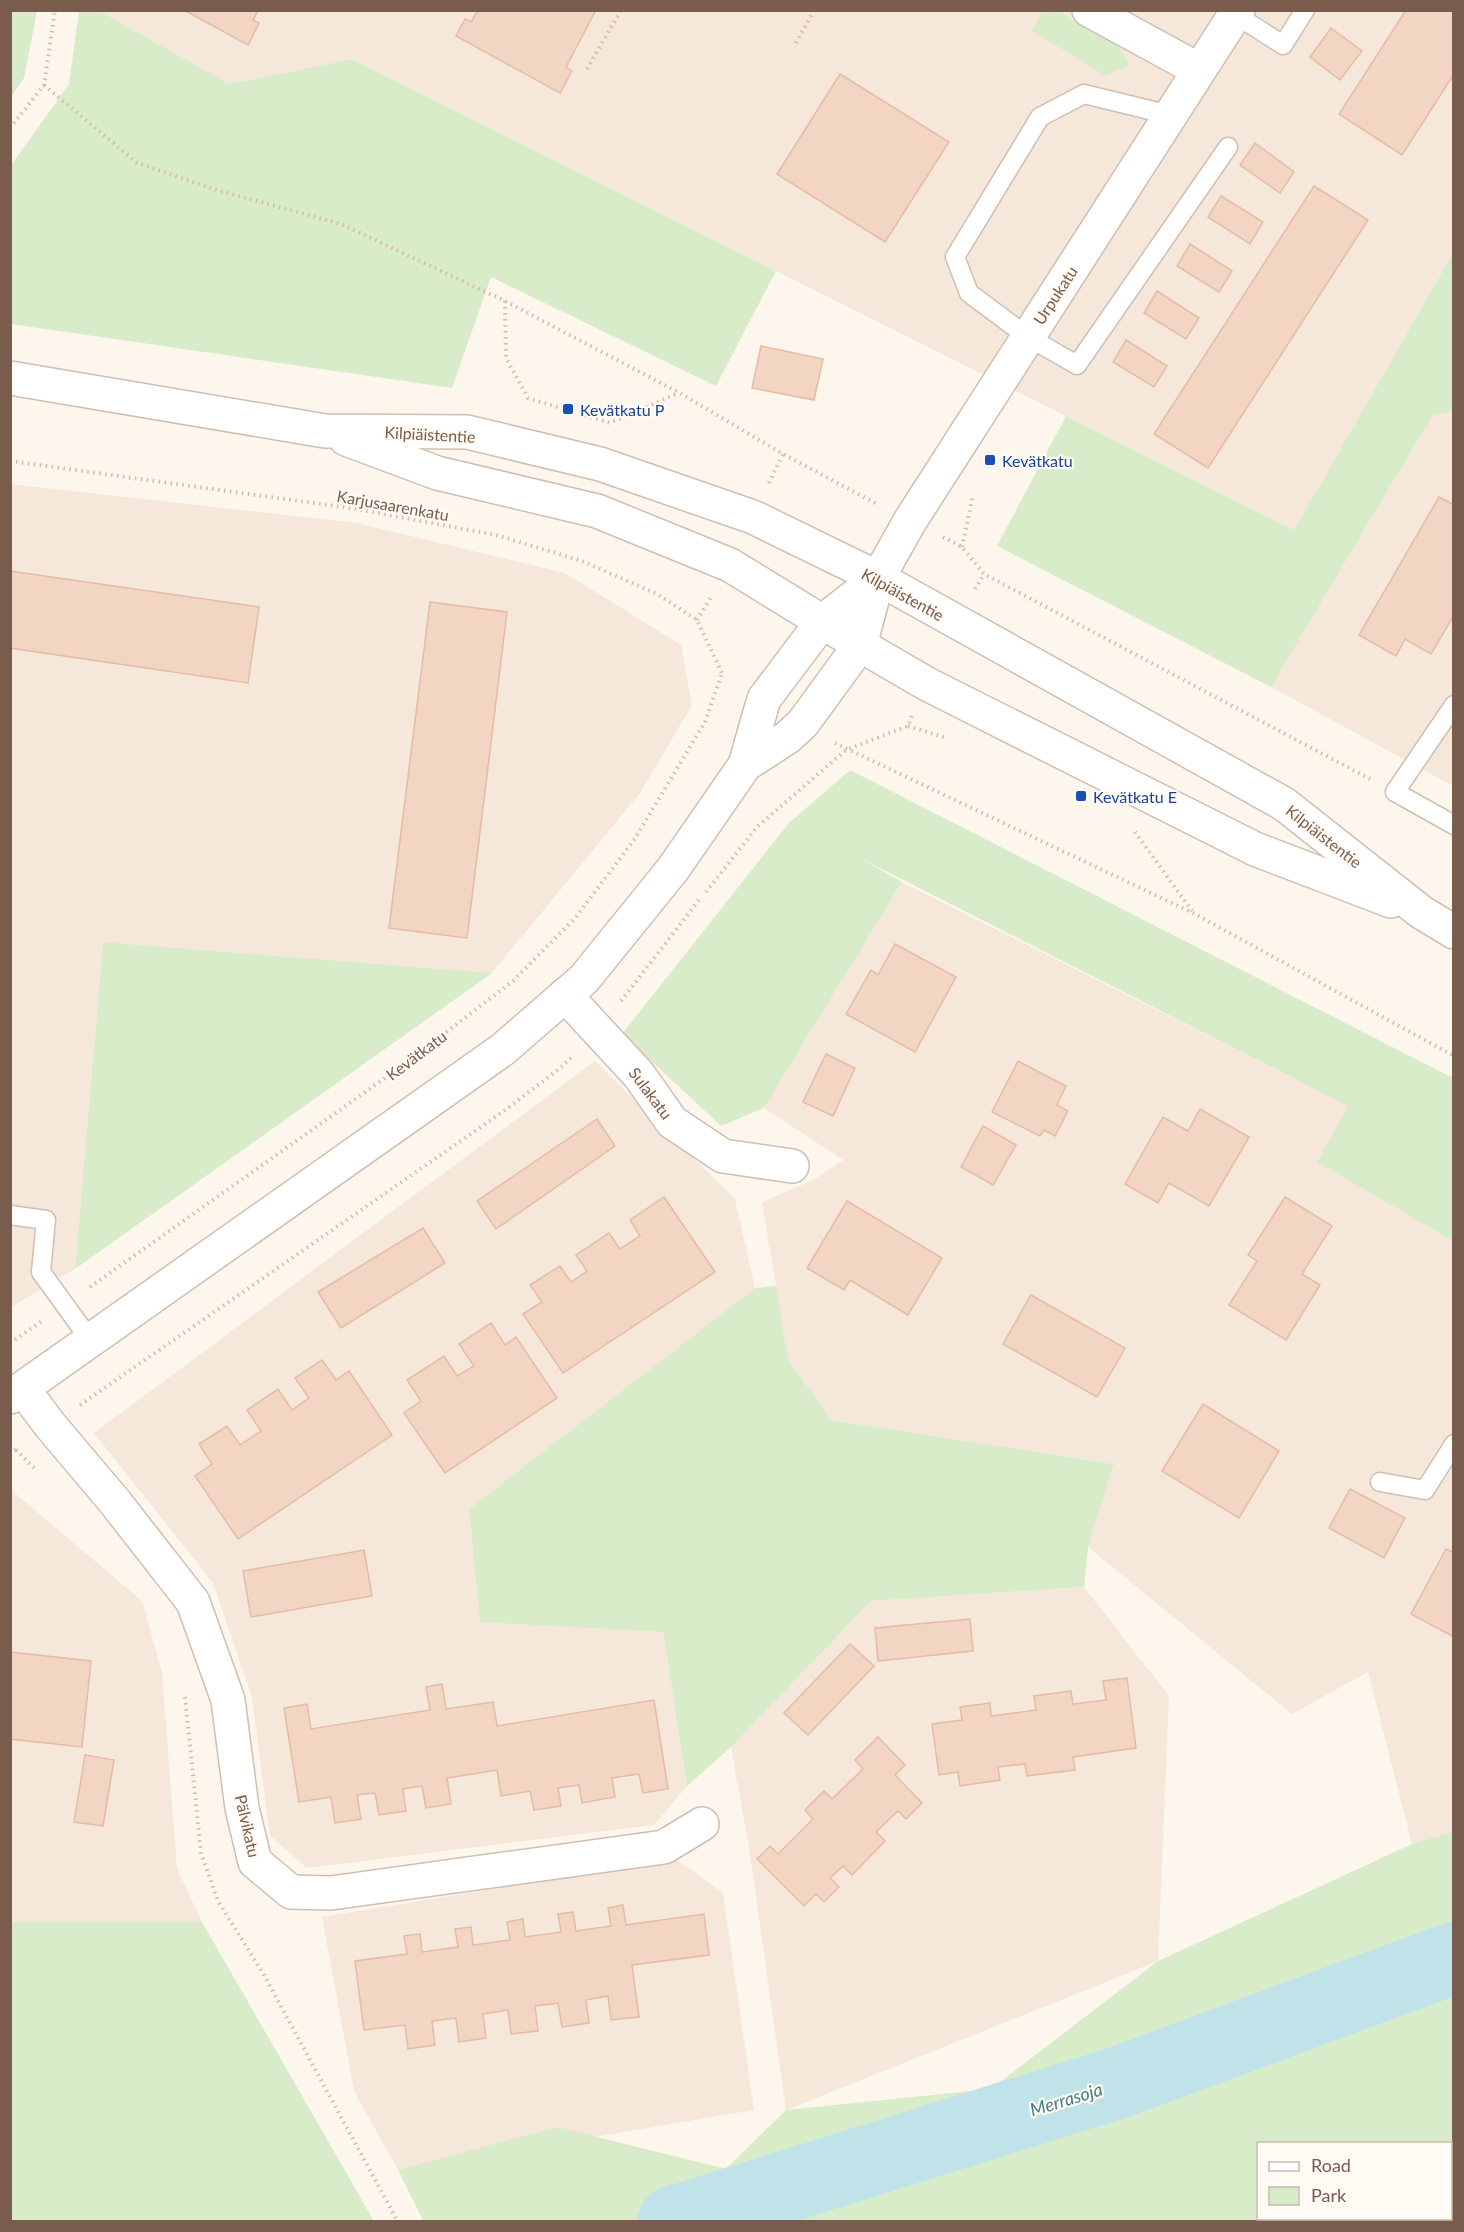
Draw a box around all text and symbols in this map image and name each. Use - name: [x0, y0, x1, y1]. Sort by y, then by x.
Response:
- street label: Urpukatu: [1029, 262, 1081, 328]
- place label: Kevätkatu P: [580, 400, 665, 419]
- marker: Kevätkatu P: [561, 402, 575, 416]
- street label: Kilpiäistentie: [384, 422, 476, 446]
- place label: Kevätkatu: [1002, 451, 1073, 470]
- marker: Kevätkatu: [983, 453, 997, 467]
- street label: Karjusaarenkatu: [335, 486, 451, 524]
- street label: Kilpiäistentie: [859, 564, 947, 624]
- place label: Kevätkatu E: [1093, 787, 1177, 806]
- marker: Kevätkatu E: [1074, 789, 1088, 803]
- street label: Kilpiäistentie: [1282, 800, 1366, 872]
- street label: Kevätkatu: [382, 1026, 450, 1084]
- street label: Sulakatu: [625, 1063, 677, 1123]
- street label: Pälvikatu: [232, 1793, 264, 1859]
- water label: Merrasoja: [1027, 2078, 1105, 2120]
- legend: [1257, 2142, 1452, 2220]
- text: Road: [1311, 2154, 1351, 2176]
- text: Park: [1311, 2184, 1347, 2206]

